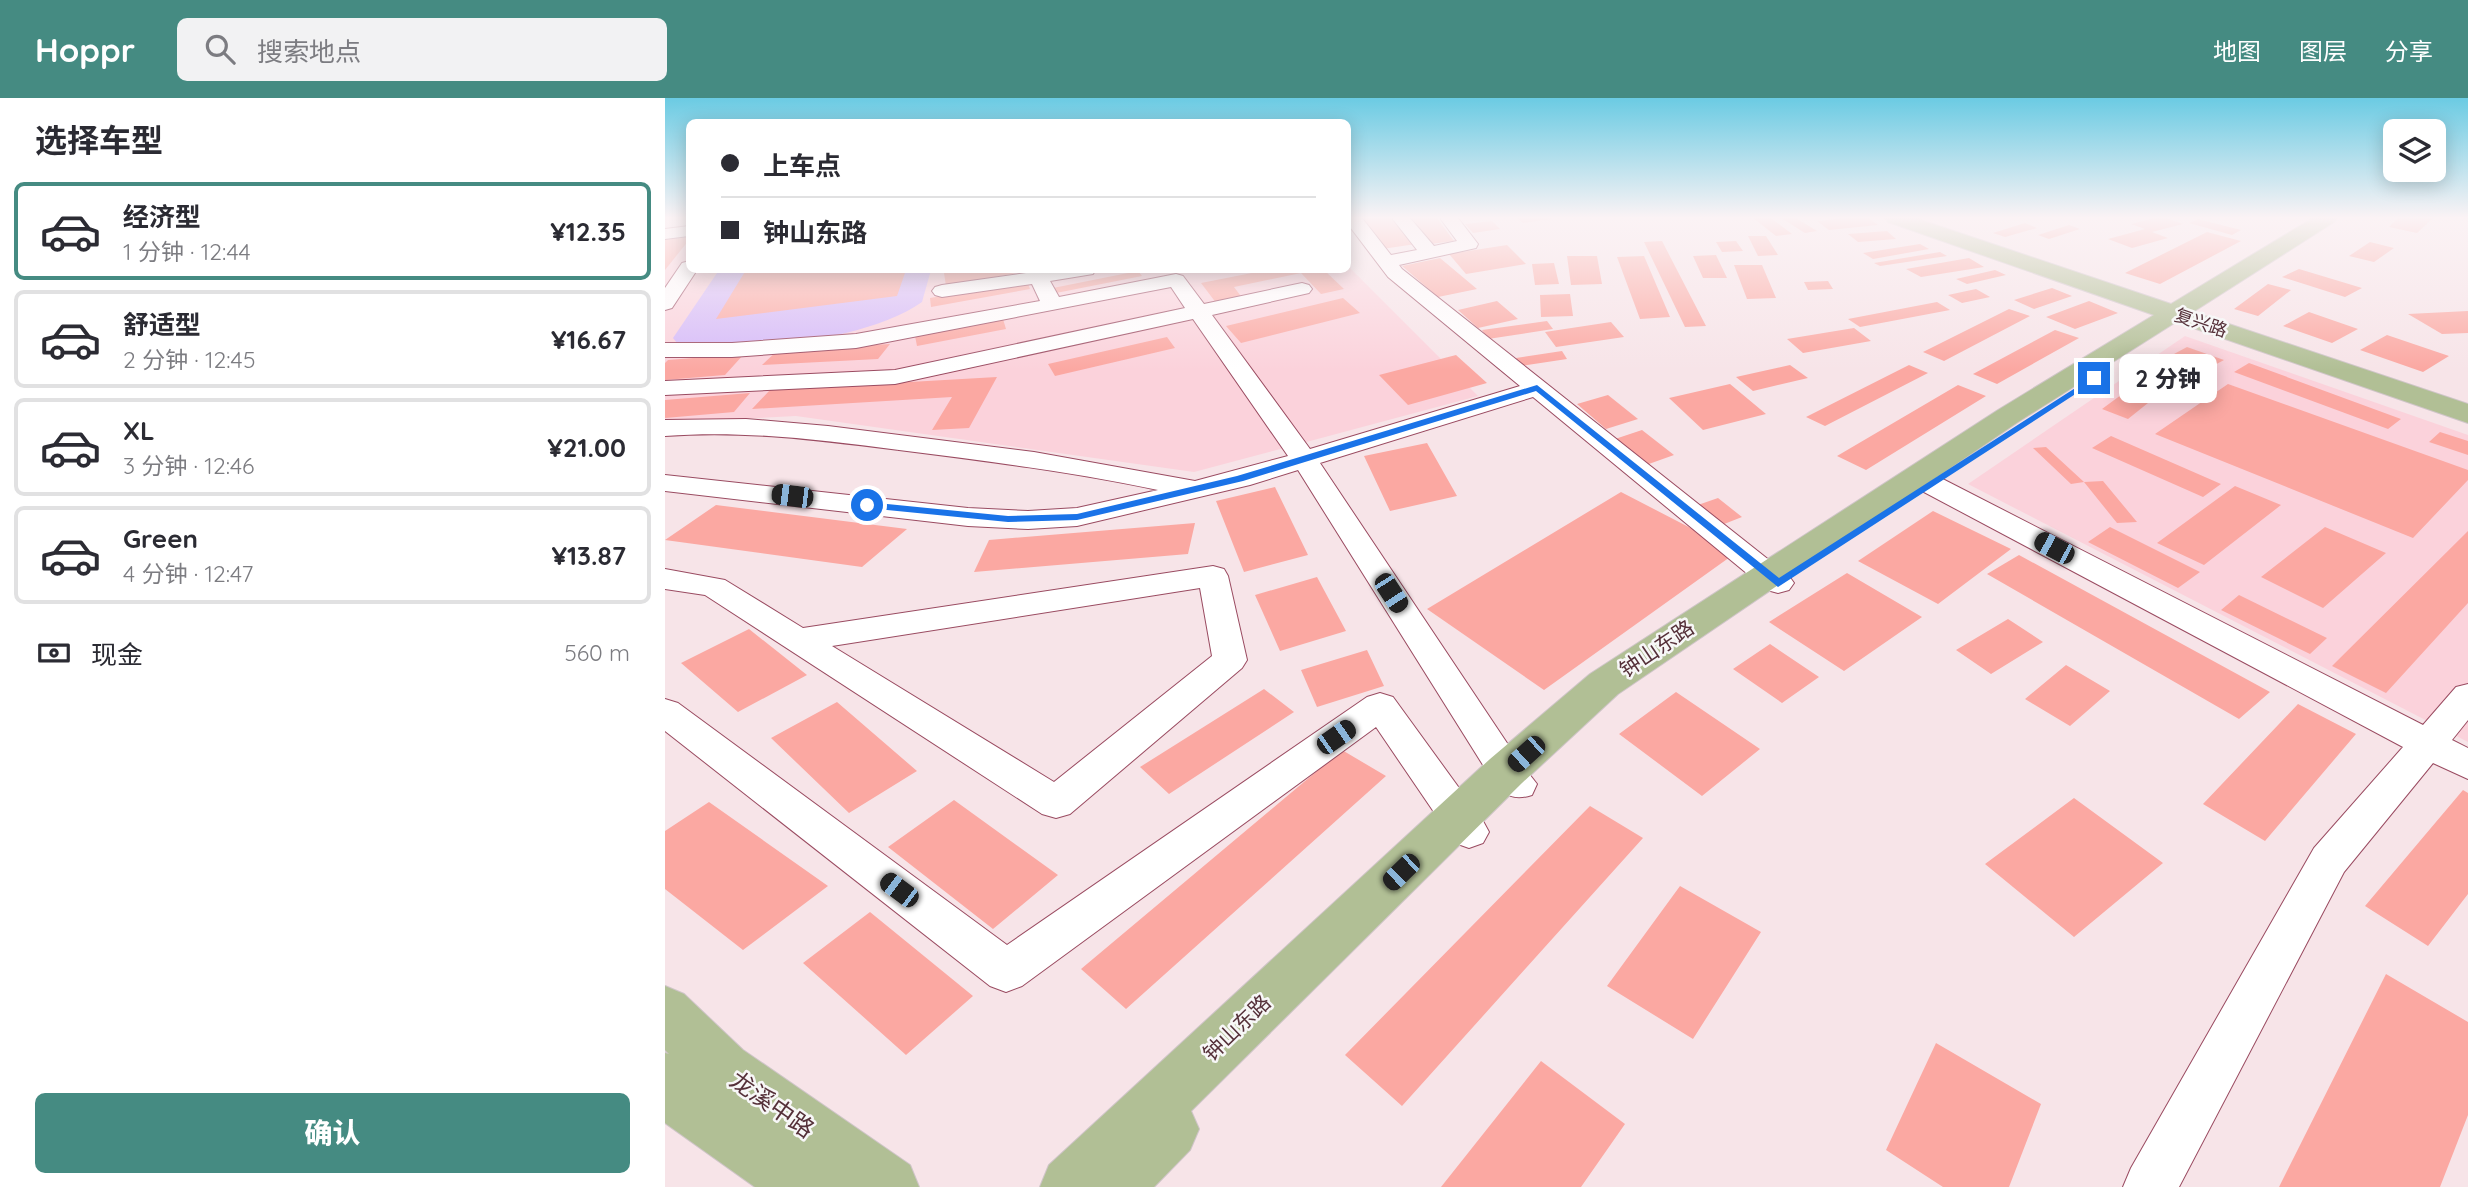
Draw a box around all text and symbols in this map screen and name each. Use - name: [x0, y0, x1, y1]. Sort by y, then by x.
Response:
- search box: [177, 18, 667, 81]
- text: Hoppr: [35, 29, 135, 70]
- icon: search: [201, 30, 239, 68]
- text: 搜索地点: [257, 35, 361, 68]
- text: 地图: [2213, 36, 2261, 66]
- text: 图层: [2299, 36, 2347, 66]
- text: 分享: [2385, 36, 2433, 66]
- map controls: [2383, 119, 2446, 182]
- button: layers: [2383, 119, 2446, 182]
- text: 选择车型: [35, 120, 163, 160]
- text: 上车点: [763, 149, 841, 182]
- icon: car: [39, 200, 102, 263]
- text: 经济型: [123, 200, 201, 233]
- text: ¥12.35: [550, 215, 626, 248]
- text: 钟山东路: [763, 216, 867, 249]
- text: 1 分钟 · 12:44: [123, 237, 251, 266]
- street label: 复兴路: [2172, 303, 2230, 342]
- icon: car: [39, 308, 102, 371]
- text: 舒适型: [123, 308, 201, 341]
- text: ¥16.67: [551, 323, 626, 356]
- text: 2 分钟 · 12:45: [123, 345, 255, 374]
- callout: 2 分钟: [2119, 354, 2217, 402]
- route end: [2078, 362, 2110, 394]
- text: 2 分钟: [2135, 364, 2201, 393]
- text: XL: [123, 414, 155, 447]
- icon: car: [39, 416, 102, 479]
- text: ¥21.00: [547, 431, 626, 464]
- text: 3 分钟 · 12:46: [123, 451, 254, 480]
- car: [770, 483, 815, 509]
- route start: [851, 489, 883, 521]
- text: Green: [123, 522, 198, 555]
- icon: car: [39, 524, 102, 587]
- car: [2031, 529, 2078, 567]
- text: ¥13.87: [551, 539, 626, 572]
- text: 4 分钟 · 12:47: [123, 559, 253, 588]
- car: [1371, 570, 1412, 616]
- street label: 钟山东路: [1614, 614, 1699, 682]
- icon: cash: [35, 634, 73, 672]
- text: 现金: [91, 638, 143, 671]
- text: 560 m: [564, 638, 630, 667]
- car: [1313, 716, 1360, 758]
- car: [1504, 732, 1549, 776]
- car: [1379, 850, 1424, 894]
- car: [876, 869, 923, 911]
- street label: 钟山东路: [1197, 989, 1276, 1066]
- street label: 龙溪中路: [725, 1064, 820, 1144]
- button: 确认: [35, 1093, 630, 1173]

